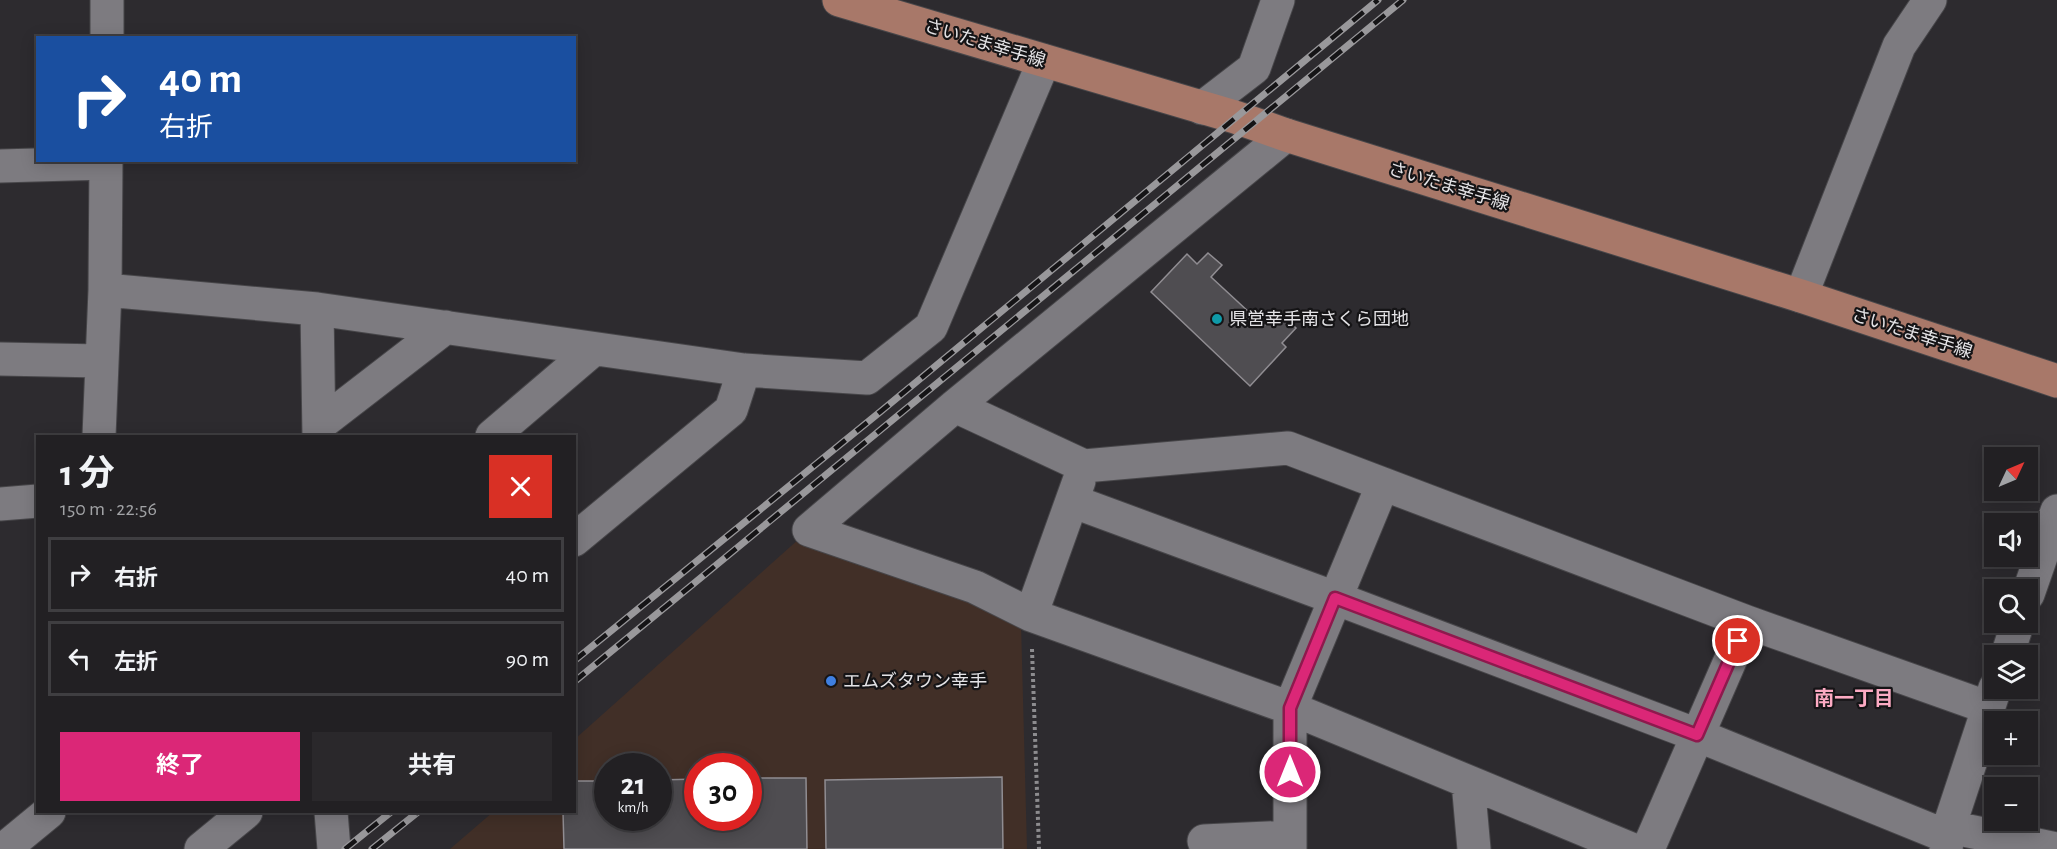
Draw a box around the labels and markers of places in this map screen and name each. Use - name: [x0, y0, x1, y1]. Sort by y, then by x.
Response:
- place label: 県営幸手南さくら団地: [1229, 309, 1409, 329]
- marker: 県営幸手南さくら団地: [1210, 312, 1224, 326]
- pin: [1712, 615, 1763, 666]
- place label: エムズタウン幸手: [843, 671, 987, 691]
- marker: エムズタウン幸手: [824, 674, 838, 688]

